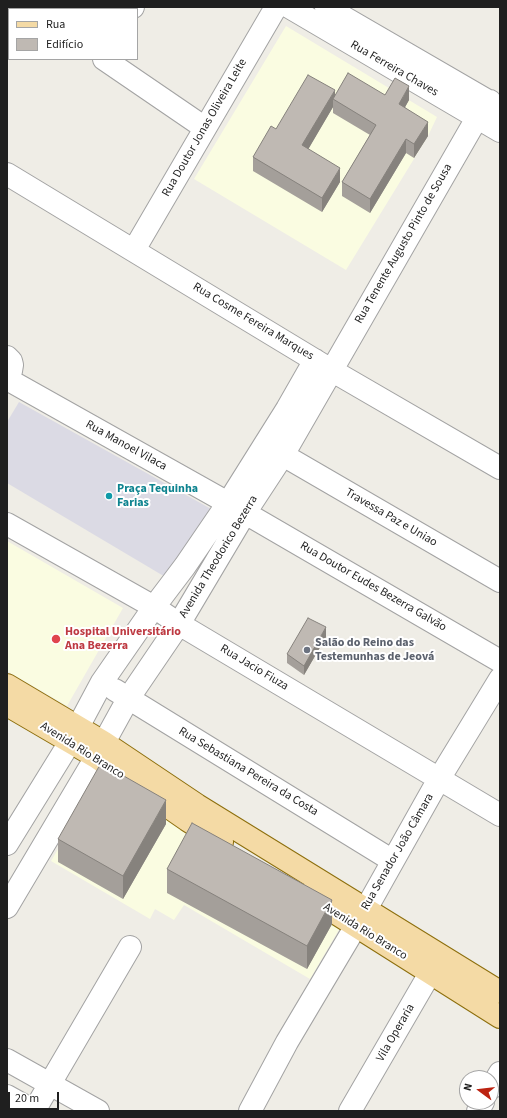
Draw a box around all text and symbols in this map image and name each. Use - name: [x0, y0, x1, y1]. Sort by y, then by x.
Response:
- legend: [8, 8, 138, 60]
- text: Rua: [46, 16, 65, 33]
- text: Edifício: [46, 36, 83, 53]
- street label: Rua Ferreira Chaves: [348, 38, 440, 100]
- street label: Rua Doutor Jonas Oliveira Leite: [160, 57, 250, 199]
- street label: Rua Tenente Augusto Pinto de Sousa: [352, 161, 456, 327]
- street label: Rua Cosme Fereira Marques: [190, 280, 316, 364]
- street label: Rua Manoel Vilaca: [83, 418, 169, 474]
- place label: Praça Tequinha Farias: [117, 482, 198, 510]
- street label: Travessa Paz e Uniao: [342, 486, 440, 550]
- marker: Praça Tequinha Farias: [104, 491, 114, 501]
- street label: Avenida Theodorico Bezerra: [177, 493, 261, 621]
- street label: Rua Doutor Eudes Bezerra Galvão: [297, 539, 449, 635]
- place label: Hospital Universitário Ana Bezerra: [65, 625, 181, 653]
- marker: Hospital Universitário Ana Bezerra: [50, 633, 62, 645]
- place label: Salão do Reino das Testemunhas de Jeová: [315, 636, 434, 664]
- street label: Rua Jacio Fiuza: [217, 642, 291, 694]
- marker: Salão do Reino das Testemunhas de Jeová: [302, 645, 312, 655]
- street label: Avenida Rio Branco: [37, 719, 127, 783]
- street label: Rua Sebastiana Pereira da Costa: [176, 725, 320, 819]
- street label: Rua Senador João Câmara: [359, 791, 437, 913]
- street label: Avenida Rio Branco: [320, 900, 410, 964]
- street label: Vila Operaria: [374, 1002, 418, 1064]
- north arrow: [459, 1070, 499, 1110]
- text: N: [460, 1082, 476, 1093]
- scale bar: [10, 1084, 61, 1110]
- text: 20 m: [15, 1090, 39, 1107]

